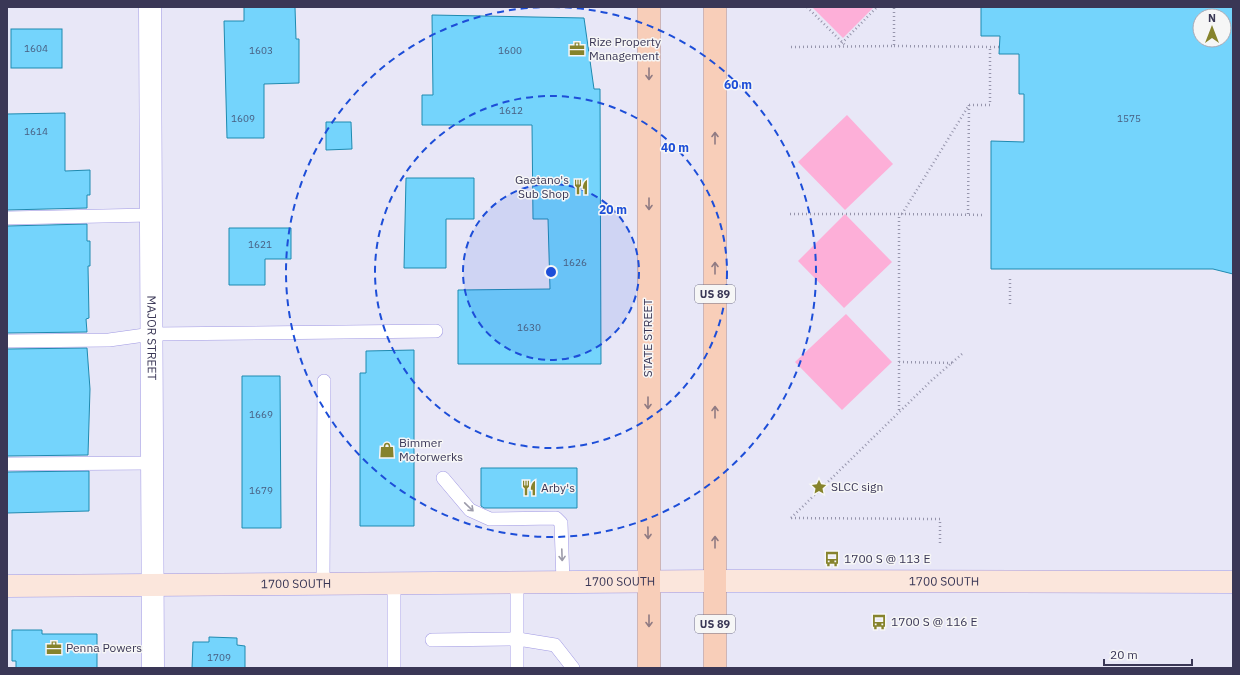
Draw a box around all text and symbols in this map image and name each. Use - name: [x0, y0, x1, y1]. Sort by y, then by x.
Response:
- north arrow: [1192, 8, 1232, 48]
- text: N: [1208, 11, 1216, 25]
- place label: Rize Property Management: [589, 34, 661, 63]
- office icon: Rize Property Management: [568, 40, 586, 58]
- house number: 1604: [24, 42, 48, 55]
- house number: 1603: [249, 44, 273, 57]
- house number: 1600: [498, 44, 522, 57]
- one-way arrow: [645, 67, 653, 80]
- text: 60 m: [724, 77, 752, 92]
- house number: 1612: [499, 104, 523, 117]
- house number: 1609: [231, 112, 255, 125]
- house number: 1575: [1117, 112, 1141, 125]
- house number: 1614: [24, 125, 48, 138]
- one-way arrow: [711, 132, 719, 145]
- text: 40 m: [661, 140, 689, 155]
- place label: Gaetano's Sub Shop: [515, 172, 569, 201]
- restaurant icon: Gaetano's Sub Shop: [572, 178, 590, 196]
- one-way arrow: [645, 197, 653, 210]
- text: 20 m: [599, 202, 627, 217]
- house number: 1621: [248, 238, 272, 251]
- house number: 1626: [563, 256, 587, 269]
- one-way arrow: [711, 262, 719, 275]
- centre of rings: [544, 265, 558, 279]
- road number: US 89: [695, 285, 735, 303]
- street label: MAJOR STREET: [144, 295, 160, 381]
- street label: STATE STREET: [640, 299, 655, 377]
- house number: 1630: [517, 321, 541, 334]
- one-way arrow: [644, 396, 652, 409]
- one-way arrow: [711, 406, 719, 419]
- house number: 1669: [249, 408, 273, 421]
- place label: Bimmer Motorwerks: [399, 435, 463, 464]
- shop icon: Bimmer Motorwerks: [378, 441, 396, 459]
- place icon: SLCC sign: [810, 478, 828, 496]
- restaurant icon: Arby's: [520, 479, 538, 497]
- place label: SLCC sign: [831, 479, 883, 494]
- place label: Arby's: [541, 480, 575, 495]
- house number: 1679: [249, 484, 273, 497]
- one-way arrow: [464, 502, 474, 512]
- one-way arrow: [645, 526, 652, 539]
- one-way arrow: [711, 536, 719, 549]
- one-way arrow: [558, 548, 566, 561]
- bus stop icon: 1700 S @ 113 E: [823, 550, 841, 568]
- place label: 1700 S @ 113 E: [844, 551, 930, 566]
- street label: 1700 SOUTH: [585, 573, 655, 589]
- street label: 1700 SOUTH: [909, 573, 979, 589]
- street label: 1700 SOUTH: [261, 576, 331, 591]
- bus stop icon: 1700 S @ 116 E: [870, 613, 888, 631]
- one-way arrow: [645, 614, 653, 627]
- place label: 1700 S @ 116 E: [891, 614, 977, 629]
- road number: US 89: [695, 615, 735, 633]
- office icon: Penna Powers: [45, 639, 63, 657]
- place label: Penna Powers: [66, 640, 142, 655]
- scale bar: [1104, 641, 1192, 667]
- text: 20 m: [1110, 647, 1138, 662]
- house number: 1709: [207, 651, 231, 664]

